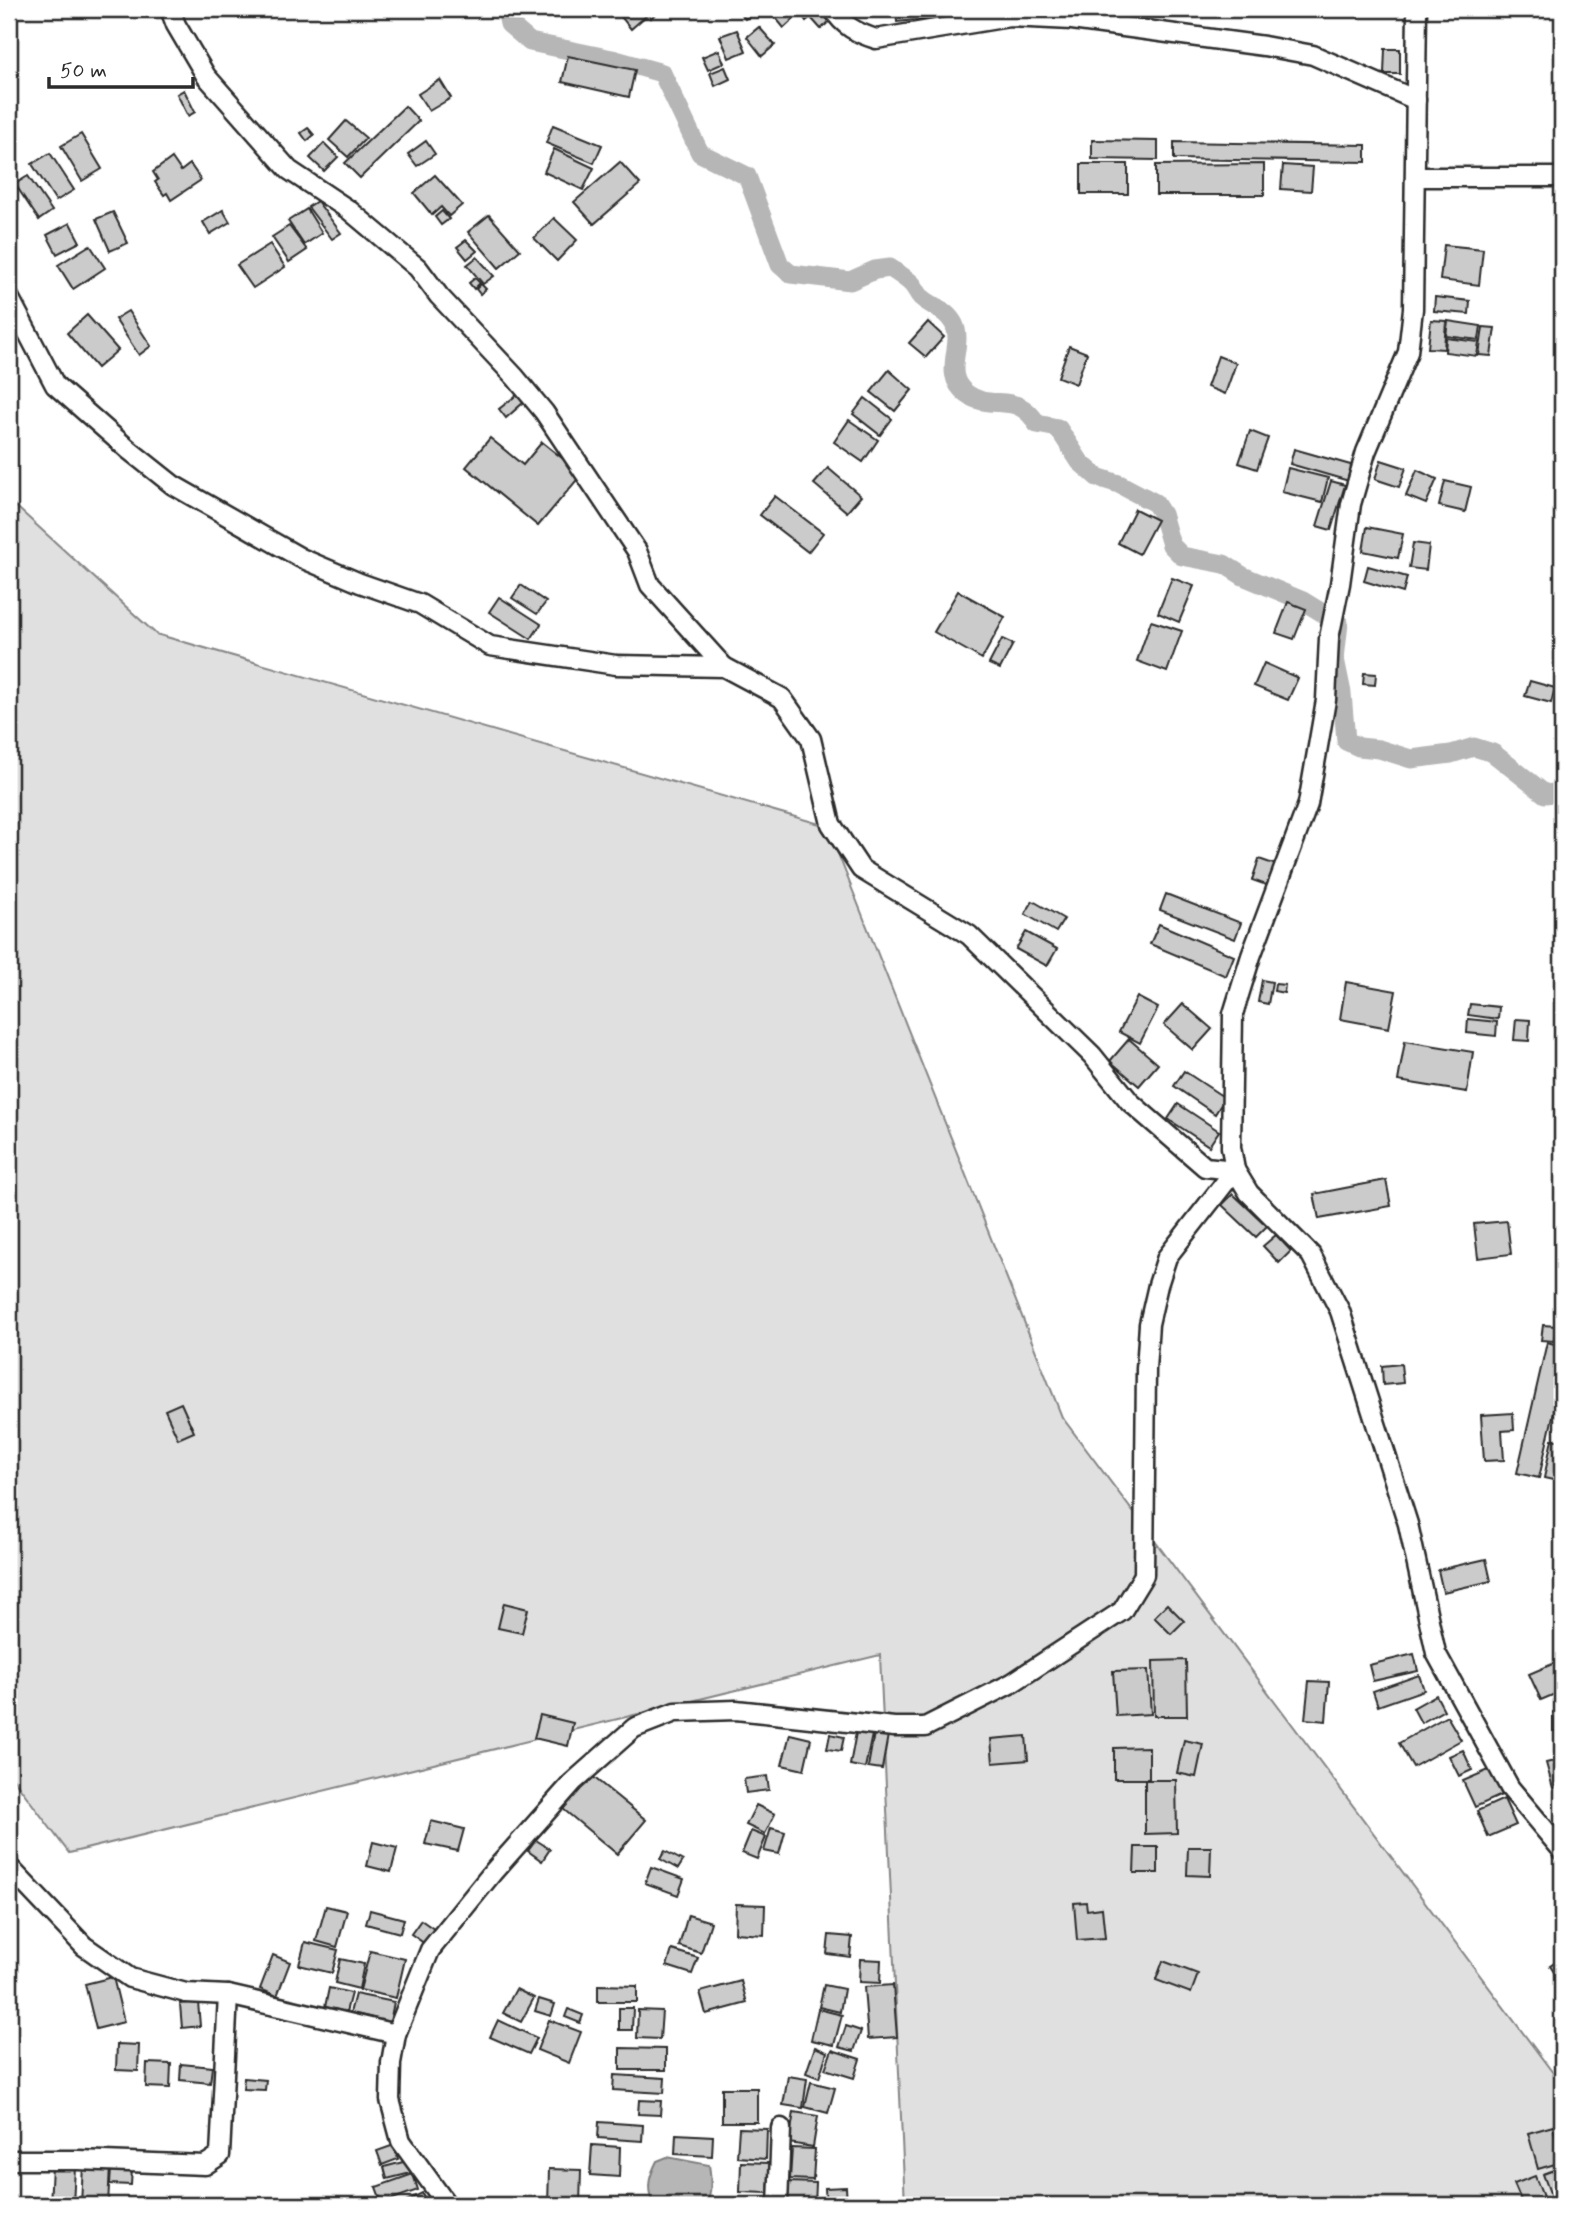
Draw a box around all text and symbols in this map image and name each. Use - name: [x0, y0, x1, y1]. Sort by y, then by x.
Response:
- scale bar: [49, 46, 192, 90]
- text: 50 m: [60, 57, 107, 85]

